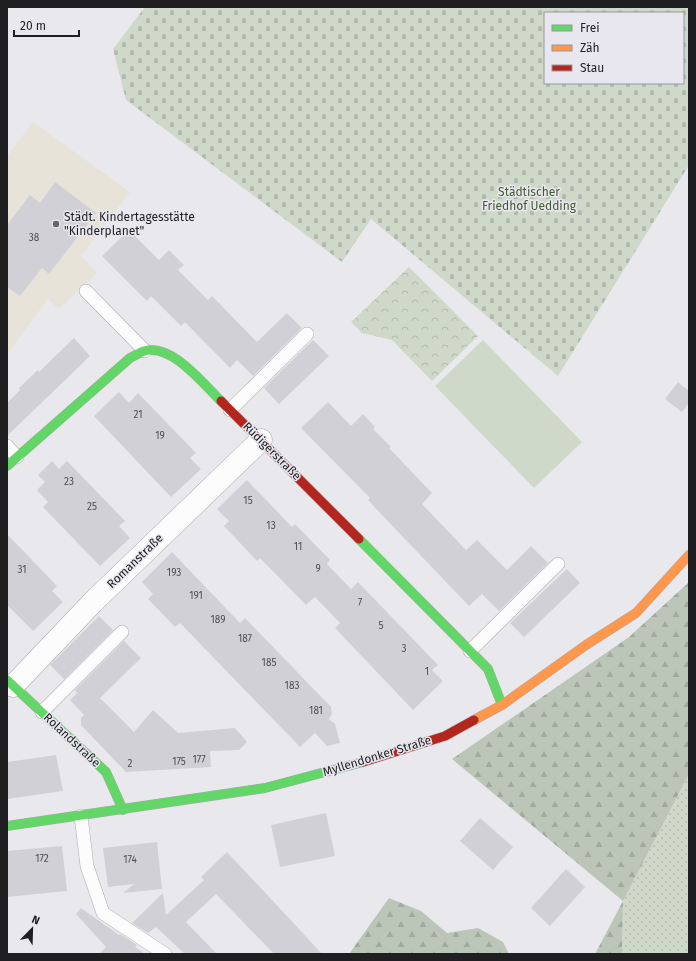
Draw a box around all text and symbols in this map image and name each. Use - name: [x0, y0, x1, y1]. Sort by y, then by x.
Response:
- scale bar: [14, 12, 79, 38]
- legend: [544, 12, 684, 84]
- text: 20 m: [20, 19, 46, 33]
- text: Frei: [580, 21, 600, 35]
- text: Zäh: [580, 41, 600, 55]
- text: Stau: [580, 61, 604, 75]
- park label: Städtischer Friedhof Uedding: [482, 185, 577, 213]
- place label: Städt. Kindertagesstätte "Kinderplanet": [64, 210, 195, 238]
- marker: Städt. Kindertagesstätte "Kinderplanet": [51, 219, 61, 229]
- house number: 38: [29, 232, 40, 244]
- house number: 21: [133, 409, 143, 421]
- street label: Rüdigerstraße: [240, 419, 304, 483]
- house number: 19: [155, 430, 165, 442]
- house number: 23: [64, 476, 74, 488]
- house number: 15: [243, 495, 253, 507]
- house number: 25: [87, 501, 97, 513]
- house number: 13: [266, 520, 276, 532]
- street label: Romanstraße: [104, 531, 166, 591]
- house number: 11: [294, 541, 302, 553]
- house number: 9: [315, 563, 321, 575]
- house number: 31: [17, 564, 27, 576]
- house number: 193: [167, 567, 181, 579]
- house number: 191: [189, 590, 203, 602]
- house number: 7: [358, 597, 363, 609]
- house number: 189: [211, 614, 225, 626]
- house number: 5: [378, 620, 384, 632]
- house number: 187: [238, 633, 253, 645]
- house number: 3: [402, 643, 407, 655]
- house number: 185: [262, 657, 276, 669]
- house number: 1: [425, 666, 429, 678]
- house number: 183: [285, 680, 299, 692]
- house number: 181: [309, 705, 323, 717]
- street label: Rolandstraße: [41, 710, 103, 770]
- street label: Myllendonker Straße: [321, 733, 433, 779]
- house number: 177: [192, 754, 206, 766]
- house number: 175: [172, 756, 186, 768]
- house number: 2: [128, 758, 133, 770]
- house number: 172: [35, 853, 49, 865]
- house number: 174: [123, 854, 138, 866]
- north arrow: [12, 909, 52, 949]
- text: N: [30, 913, 42, 928]

